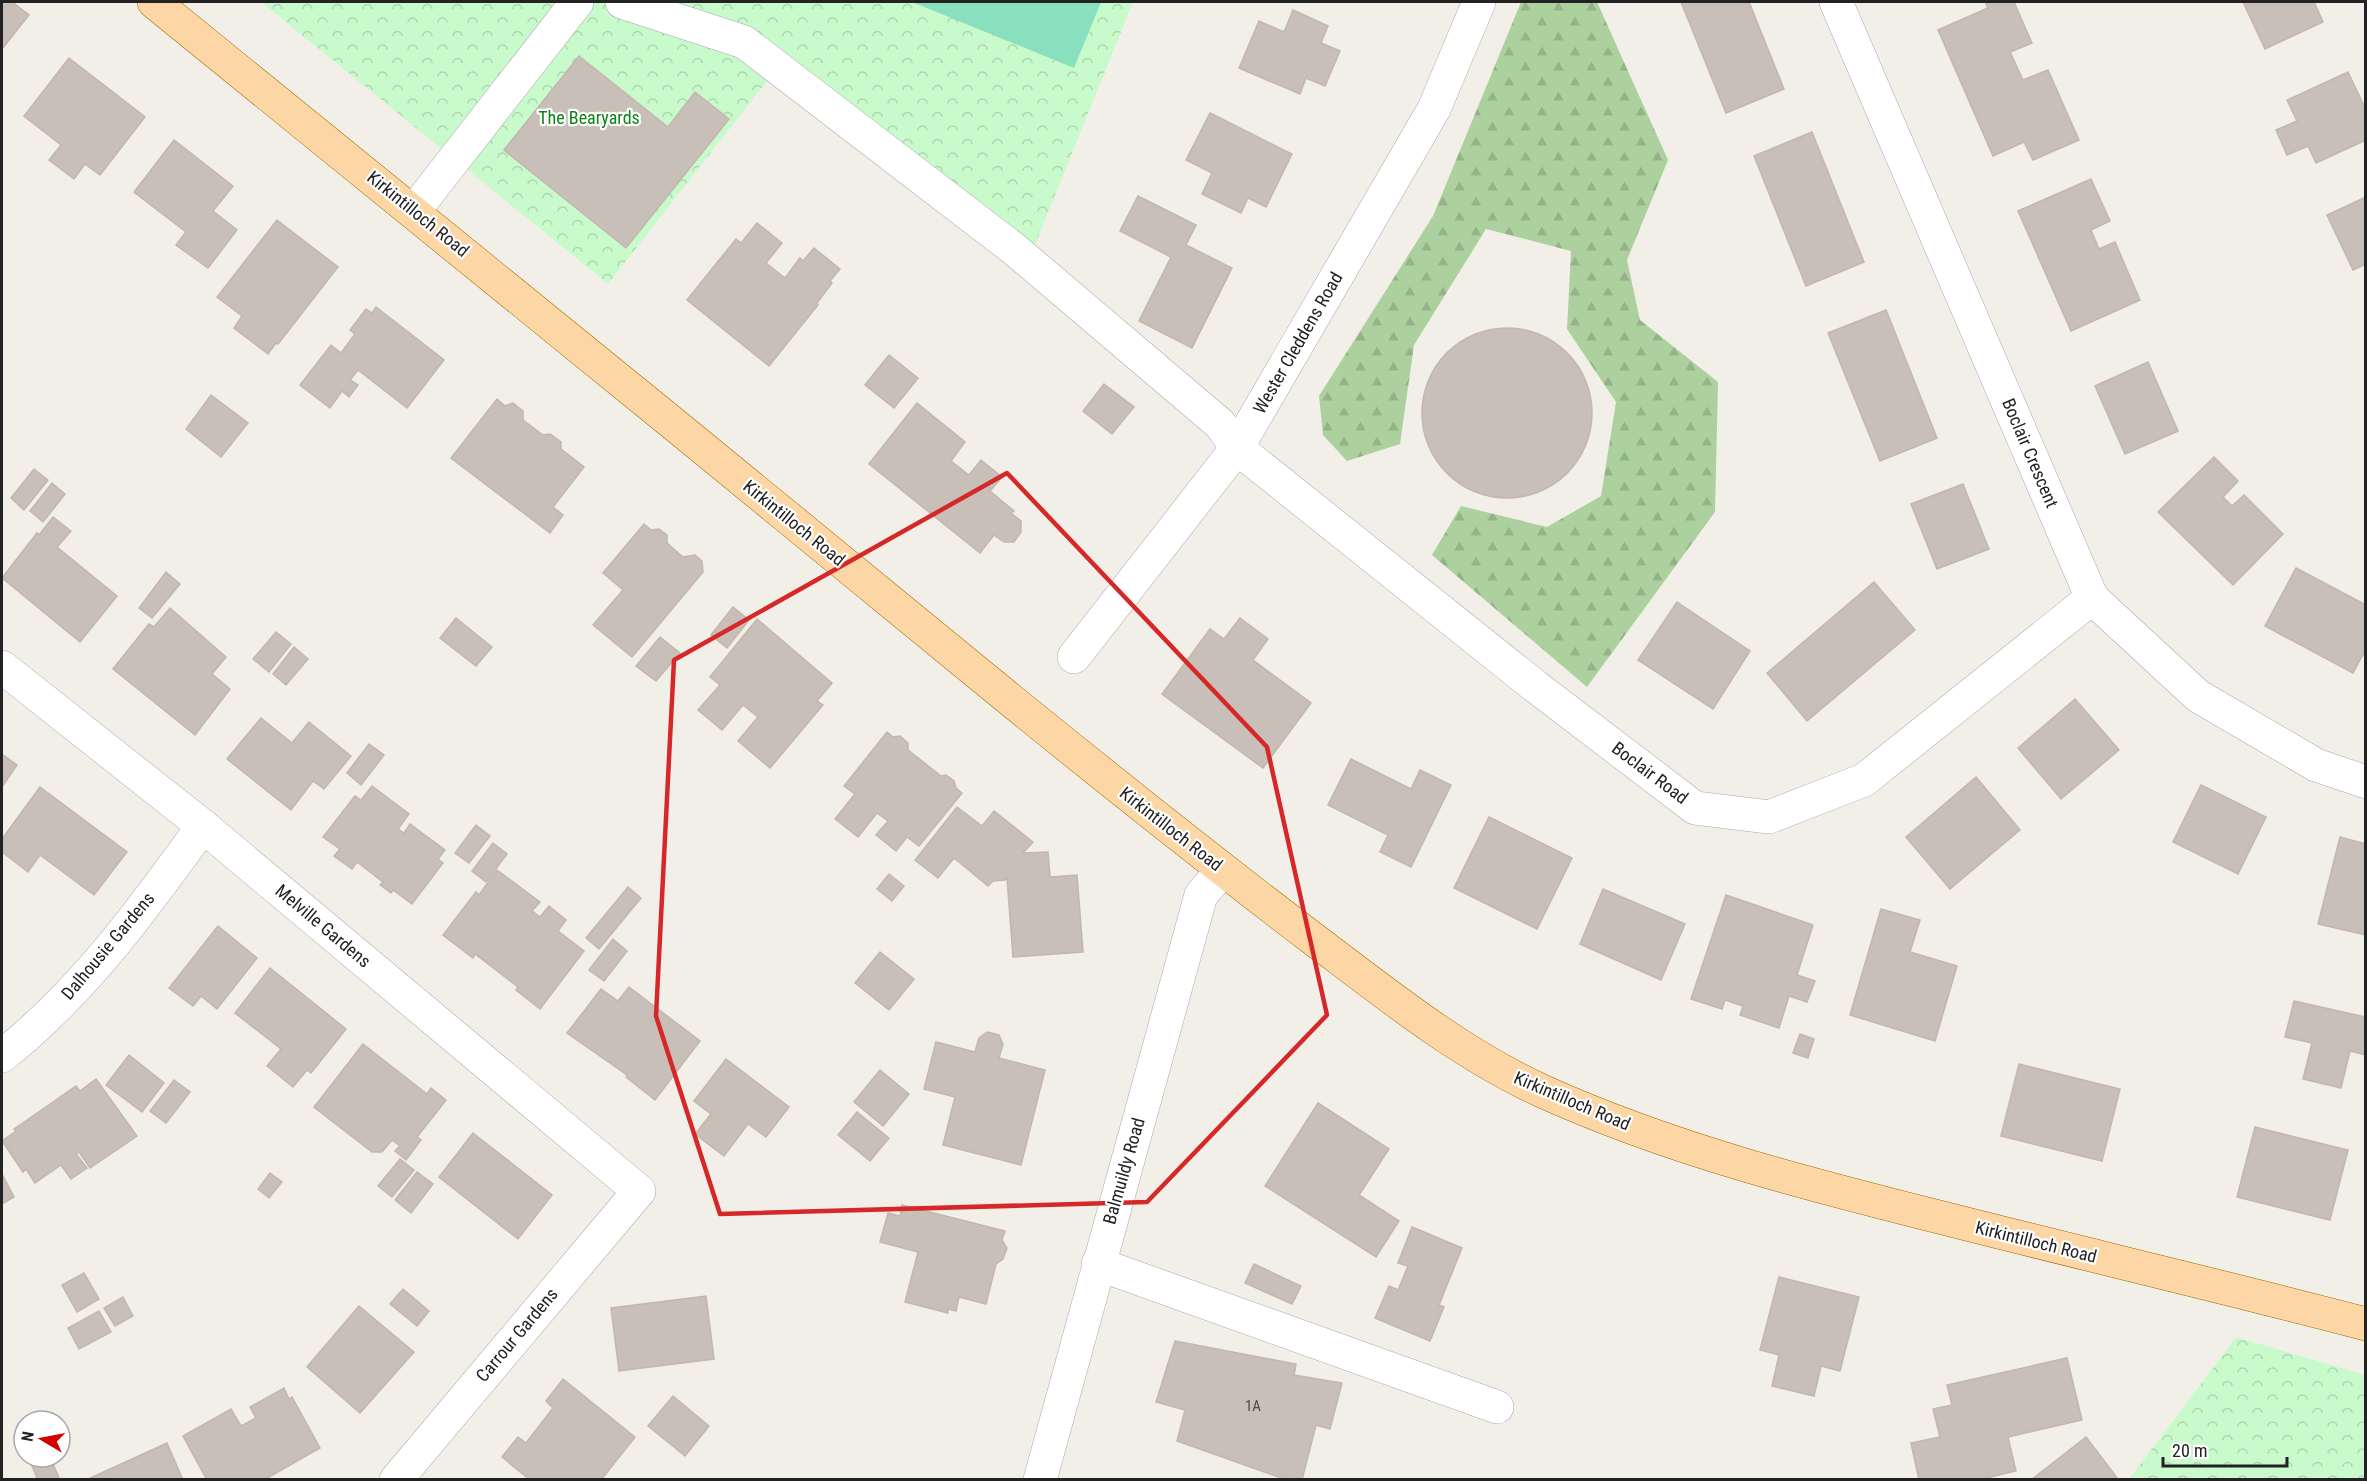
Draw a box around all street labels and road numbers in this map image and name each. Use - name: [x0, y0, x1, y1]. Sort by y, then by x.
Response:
- street label: Kirkintilloch Road: [363, 166, 473, 261]
- street label: Wester Cleddens Road: [1249, 268, 1347, 417]
- street label: Boclair Crescent: [1998, 395, 2063, 511]
- street label: Kirkintilloch Road: [739, 475, 849, 570]
- street label: Boclair Road: [1608, 737, 1692, 808]
- street label: Kirkintilloch Road: [1116, 782, 1227, 875]
- street label: Melville Gardens: [271, 880, 375, 971]
- street label: Dalhousie Gardens: [57, 888, 158, 1003]
- street label: Kirkintilloch Road: [1511, 1067, 1634, 1135]
- street label: Balmuildy Road: [1098, 1115, 1149, 1227]
- street label: Kirkintilloch Road: [1973, 1216, 2099, 1267]
- street label: Carrour Gardens: [471, 1284, 562, 1386]

